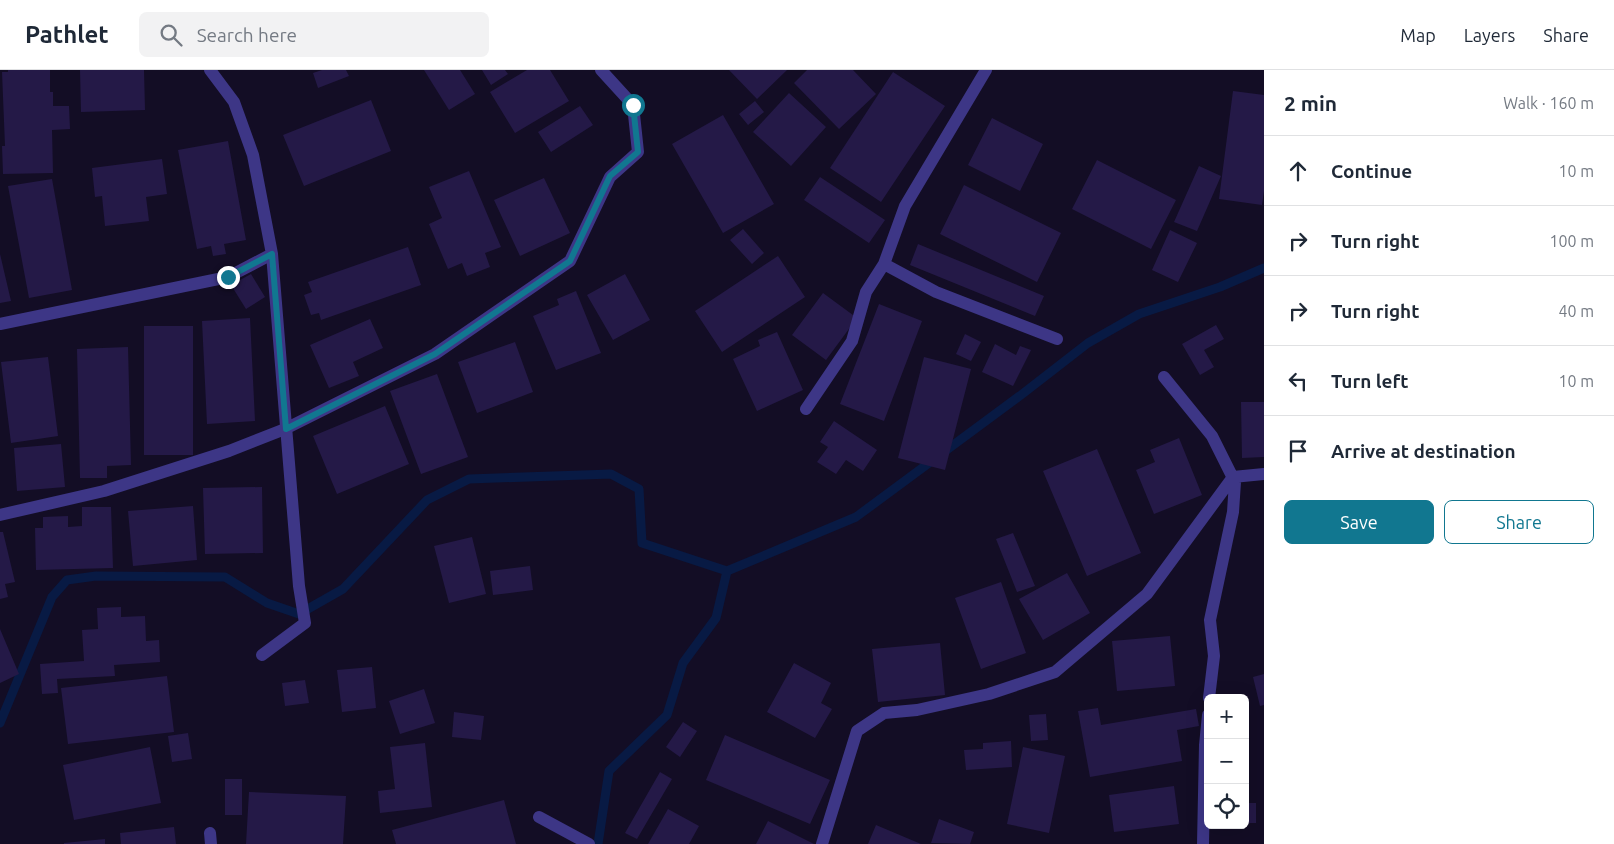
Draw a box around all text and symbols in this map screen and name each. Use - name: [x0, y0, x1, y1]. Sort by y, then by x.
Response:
- search box: [139, 12, 489, 57]
- text: Pathlet: [25, 21, 109, 48]
- icon: search: [157, 21, 185, 49]
- text: Search here: [197, 24, 297, 46]
- text: Map: [1400, 25, 1436, 45]
- text: Layers: [1464, 25, 1515, 45]
- text: Share: [1543, 25, 1589, 45]
- text: 2 min: [1284, 91, 1337, 115]
- route start: [622, 94, 645, 117]
- text: Walk · 160 m: [1503, 94, 1594, 112]
- icon: ahead: [1284, 157, 1312, 185]
- text: Continue: [1331, 160, 1412, 182]
- text: 10 m: [1558, 162, 1594, 180]
- icon: right: [1284, 227, 1312, 255]
- text: Turn right: [1331, 230, 1419, 252]
- text: 100 m: [1549, 232, 1594, 250]
- route end: [217, 266, 240, 289]
- icon: right: [1284, 297, 1312, 325]
- text: Turn right: [1331, 300, 1419, 322]
- text: 40 m: [1558, 302, 1594, 320]
- icon: left: [1284, 367, 1312, 395]
- text: Turn left: [1331, 370, 1409, 392]
- text: 10 m: [1558, 372, 1594, 390]
- icon: arrive: [1284, 437, 1312, 465]
- text: Arrive at destination: [1331, 440, 1516, 462]
- button: Save: [1284, 500, 1434, 544]
- button: Share: [1444, 500, 1594, 544]
- map controls: [1204, 694, 1249, 829]
- button: +: [1204, 694, 1249, 739]
- button: −: [1204, 739, 1249, 784]
- button: locate: [1204, 784, 1249, 829]

